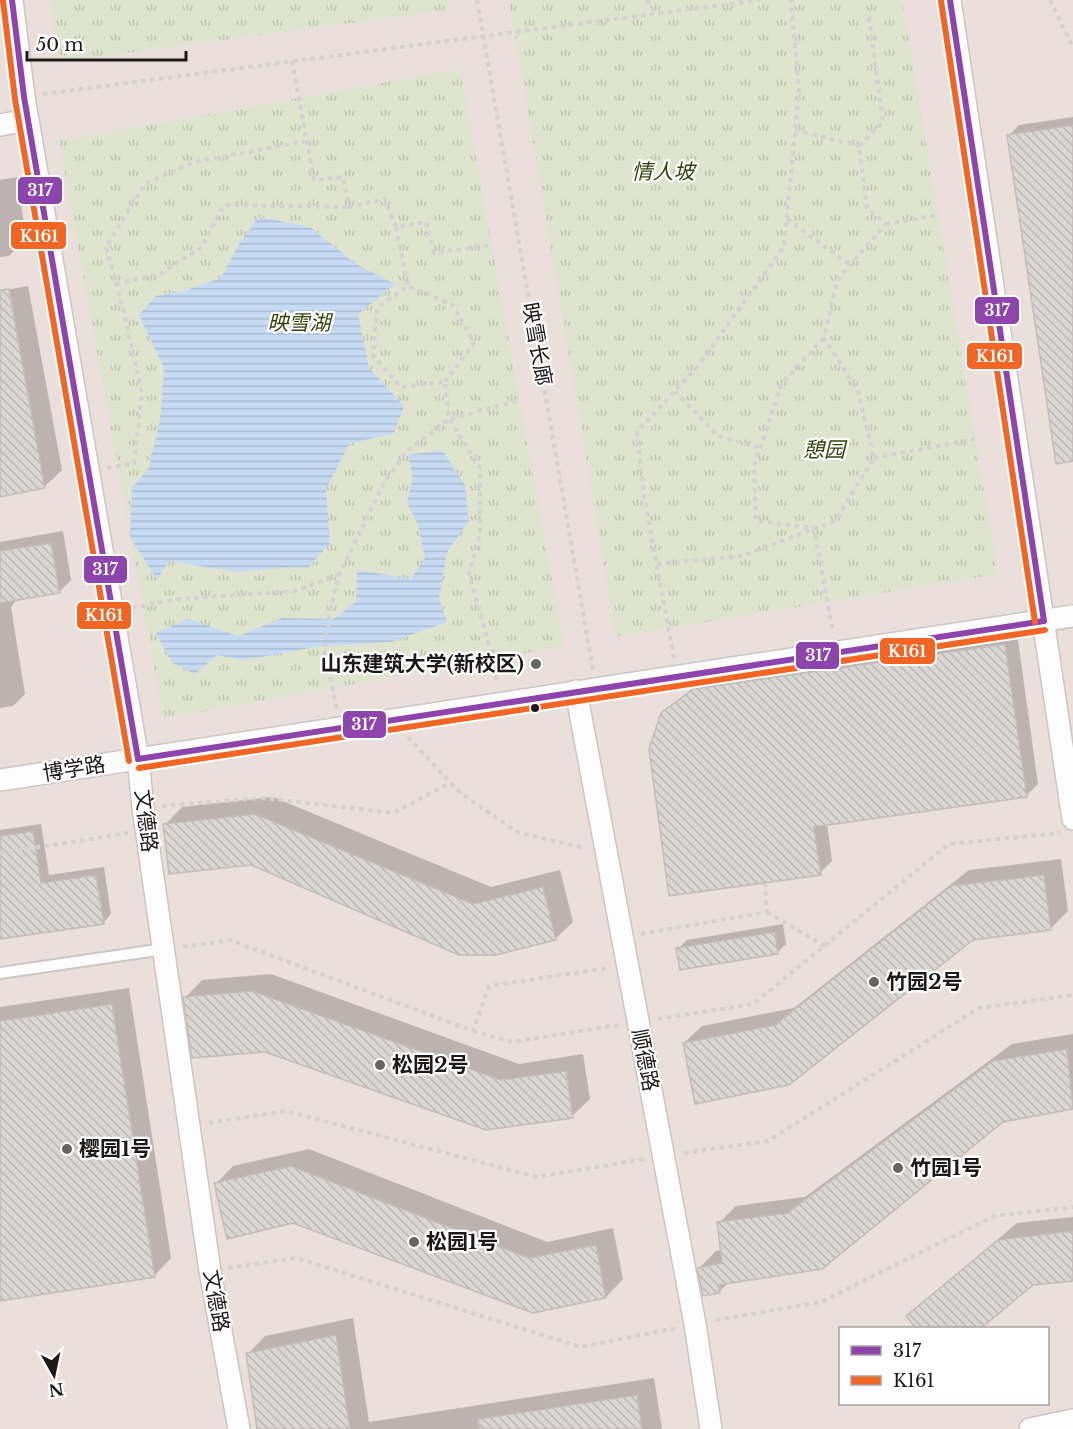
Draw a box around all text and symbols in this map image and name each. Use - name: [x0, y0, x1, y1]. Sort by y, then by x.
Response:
- scale bar: [27, 24, 186, 62]
- text: 50 m: [36, 34, 84, 56]
- park label: 情人坡: [632, 159, 697, 185]
- line badge: 317: [17, 176, 63, 205]
- text: 317: [27, 180, 53, 200]
- line badge: K161: [10, 221, 67, 250]
- text: K161: [20, 226, 58, 246]
- line badge: 317: [974, 296, 1020, 325]
- street label: 映雪长廊: [517, 300, 557, 388]
- text: 317: [984, 300, 1010, 320]
- park label: 映雪湖: [268, 310, 333, 336]
- line badge: K161: [966, 342, 1023, 370]
- text: K161: [976, 346, 1014, 366]
- park label: 憩园: [803, 437, 848, 463]
- line badge: 317: [83, 555, 128, 584]
- text: 317: [92, 559, 118, 579]
- line badge: K161: [76, 601, 132, 630]
- text: K161: [85, 605, 123, 625]
- line badge: K161: [879, 637, 936, 665]
- line badge: 317: [795, 641, 840, 670]
- text: K161: [888, 641, 926, 661]
- text: 317: [805, 645, 831, 665]
- place label: 山东建筑大学(新校区): [321, 651, 524, 677]
- marker: 山东建筑大学(新校区): [529, 657, 543, 671]
- unlabelled marker: [529, 702, 541, 714]
- line badge: 317: [342, 710, 387, 739]
- text: 317: [351, 714, 377, 734]
- street label: 博学路: [41, 751, 107, 787]
- street label: 文德路: [129, 788, 163, 854]
- place label: 竹园2号: [886, 969, 963, 995]
- marker: 竹园2号: [867, 975, 881, 989]
- street label: 顺德路: [626, 1027, 664, 1093]
- place label: 松园2号: [392, 1052, 469, 1078]
- marker: 松园2号: [373, 1058, 387, 1072]
- place label: 樱园1号: [79, 1136, 151, 1162]
- marker: 樱园1号: [60, 1142, 74, 1156]
- place label: 竹园1号: [910, 1155, 982, 1181]
- marker: 竹园1号: [891, 1161, 905, 1175]
- place label: 松园1号: [426, 1229, 498, 1255]
- marker: 松园1号: [407, 1235, 421, 1249]
- street label: 文德路: [198, 1268, 234, 1334]
- legend: [839, 1327, 1049, 1405]
- text: 317: [893, 1340, 922, 1362]
- north arrow: [24, 1345, 84, 1405]
- text: K161: [893, 1370, 935, 1392]
- text: N: [47, 1379, 65, 1401]

